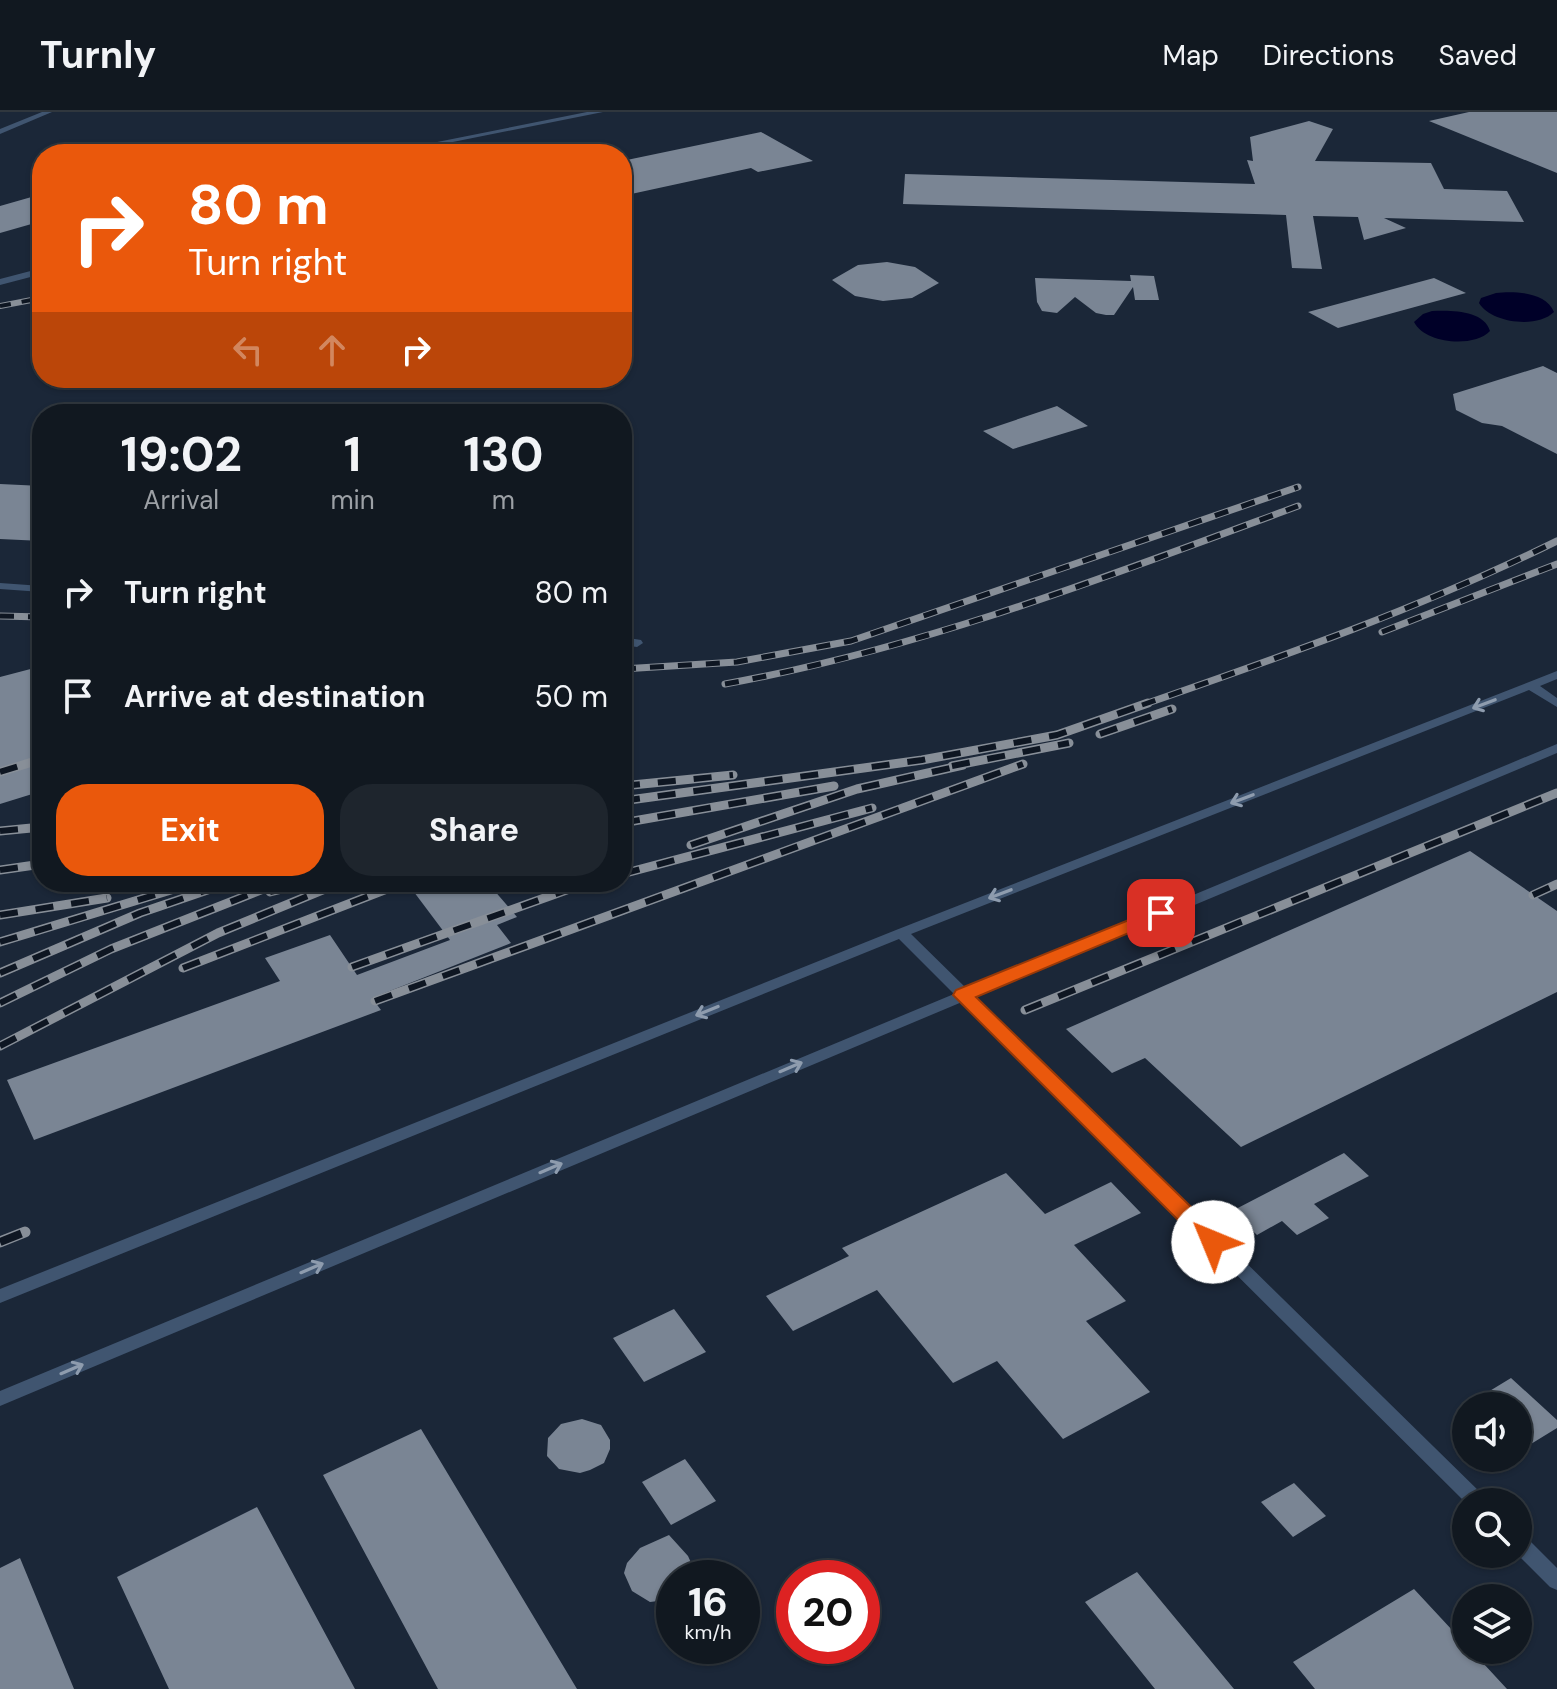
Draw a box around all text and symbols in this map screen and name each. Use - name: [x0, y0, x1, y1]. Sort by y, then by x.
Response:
- text: Turnly: [40, 30, 156, 80]
- text: Map: [1162, 37, 1219, 74]
- text: Directions: [1263, 37, 1395, 74]
- text: Saved: [1439, 37, 1517, 74]
- text: 80 m: [188, 168, 329, 241]
- icon: right: [56, 176, 160, 280]
- text: Turn right: [188, 239, 347, 286]
- icon: left: [226, 328, 270, 372]
- icon: ahead: [310, 328, 354, 372]
- icon: right: [394, 328, 438, 372]
- text: 19:02: [121, 423, 242, 486]
- text: 1: [344, 423, 361, 486]
- text: 130: [463, 423, 544, 486]
- text: Arrival: [143, 483, 219, 517]
- text: min: [330, 483, 375, 517]
- text: m: [492, 483, 515, 517]
- icon: right: [56, 570, 100, 614]
- text: Turn right: [124, 573, 267, 612]
- text: 80 m: [535, 573, 608, 612]
- icon: arrive: [56, 674, 100, 718]
- text: Arrive at destination: [124, 677, 425, 716]
- text: 50 m: [534, 677, 608, 716]
- one-way arrow: [1473, 698, 1497, 712]
- button: Exit: [56, 784, 324, 876]
- button: Share: [340, 784, 608, 876]
- one-way arrow: [1230, 793, 1255, 807]
- pin: [1127, 879, 1195, 947]
- one-way arrow: [988, 888, 1013, 902]
- icon: arrive: [1139, 891, 1183, 935]
- one-way arrow: [695, 1005, 720, 1019]
- one-way arrow: [778, 1058, 803, 1073]
- one-way arrow: [538, 1159, 563, 1174]
- position arrow: [1171, 1200, 1255, 1284]
- one-way arrow: [299, 1260, 324, 1275]
- one-way arrow: [59, 1360, 84, 1375]
- map controls: [1452, 1392, 1532, 1664]
- button: sound: [1452, 1392, 1532, 1472]
- button: search: [1452, 1488, 1532, 1568]
- speed limit sign: 20: [776, 1560, 880, 1664]
- text: 16: [688, 1576, 728, 1628]
- button: layers: [1452, 1584, 1532, 1664]
- text: km/h: [684, 1619, 732, 1645]

